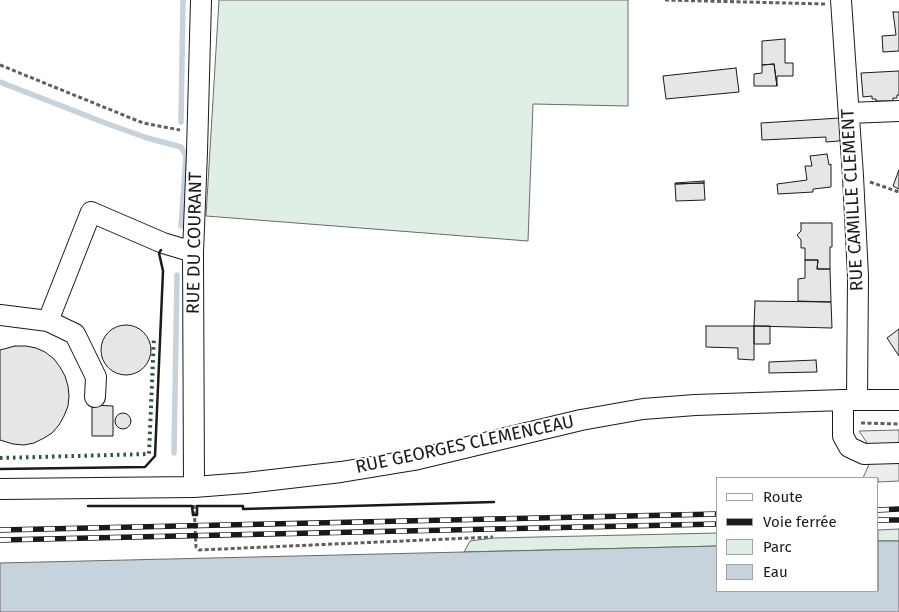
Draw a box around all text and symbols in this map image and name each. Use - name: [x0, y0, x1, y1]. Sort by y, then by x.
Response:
- street label: RUE CAMILLE CLEMENT: [837, 108, 869, 292]
- street label: RUE DU COURANT: [183, 172, 207, 314]
- street label: RUE GEORGES CLEMENCEAU: [354, 411, 576, 479]
- legend: [716, 477, 879, 592]
- text: Route: [763, 488, 803, 506]
- text: Voie ferrée: [763, 513, 837, 531]
- text: Parc: [763, 538, 792, 556]
- text: Eau: [763, 563, 788, 581]

